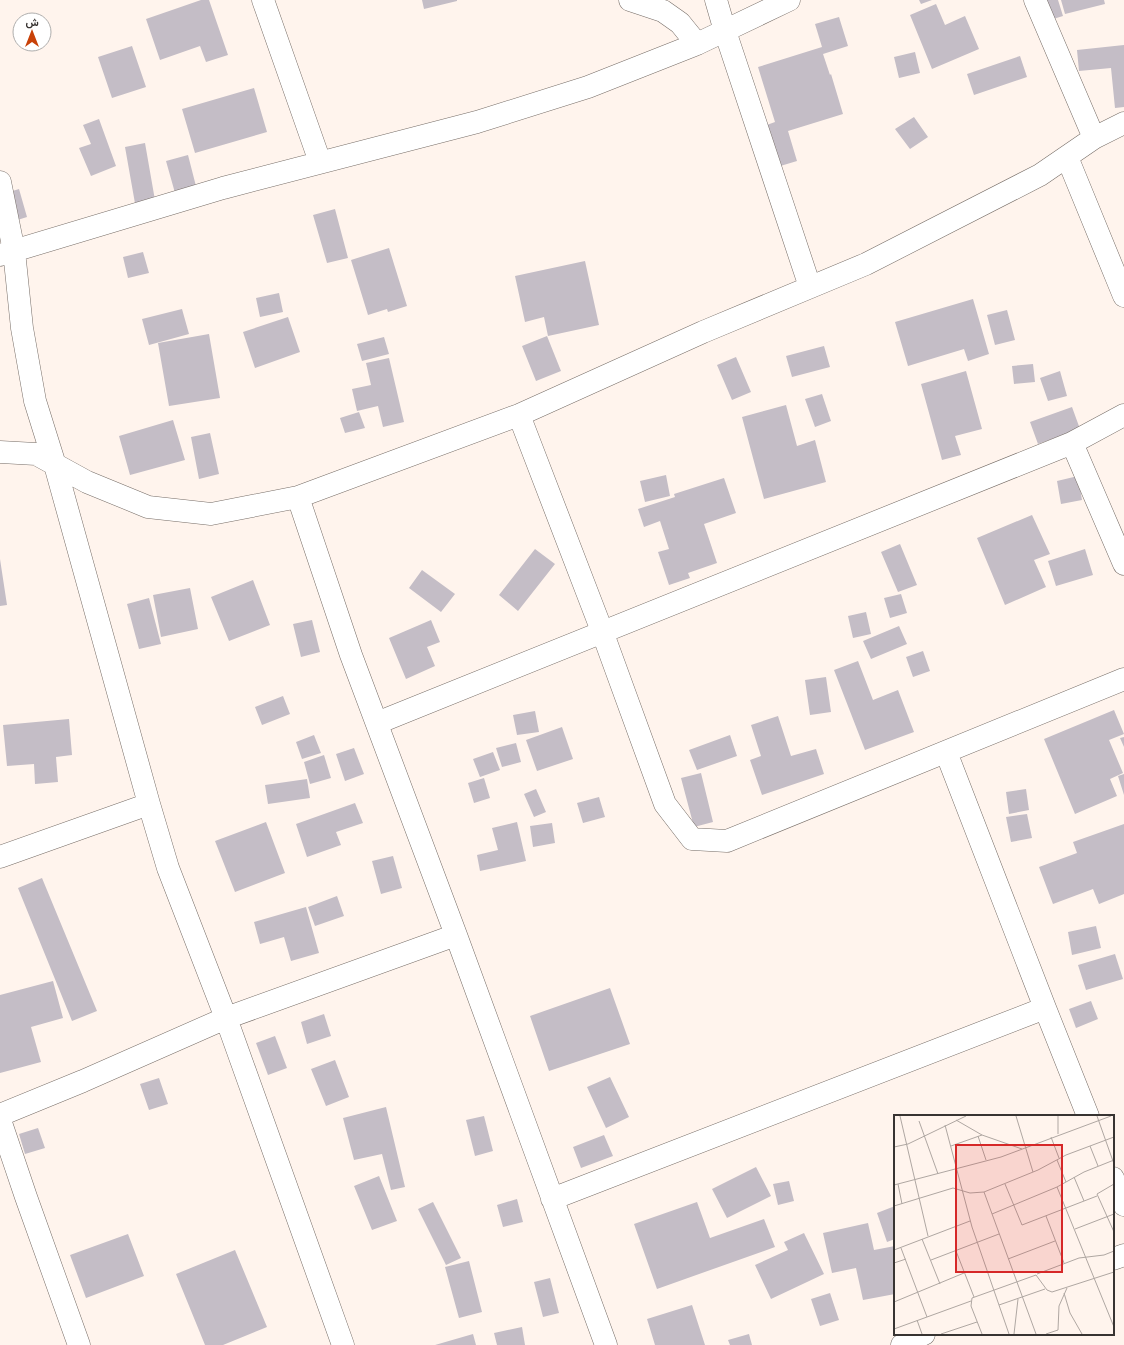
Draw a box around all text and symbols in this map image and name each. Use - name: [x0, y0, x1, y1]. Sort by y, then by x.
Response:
- north arrow: [12, 12, 52, 52]
- text: ش: [25, 16, 39, 29]
- inset map: [894, 1115, 1114, 1335]

